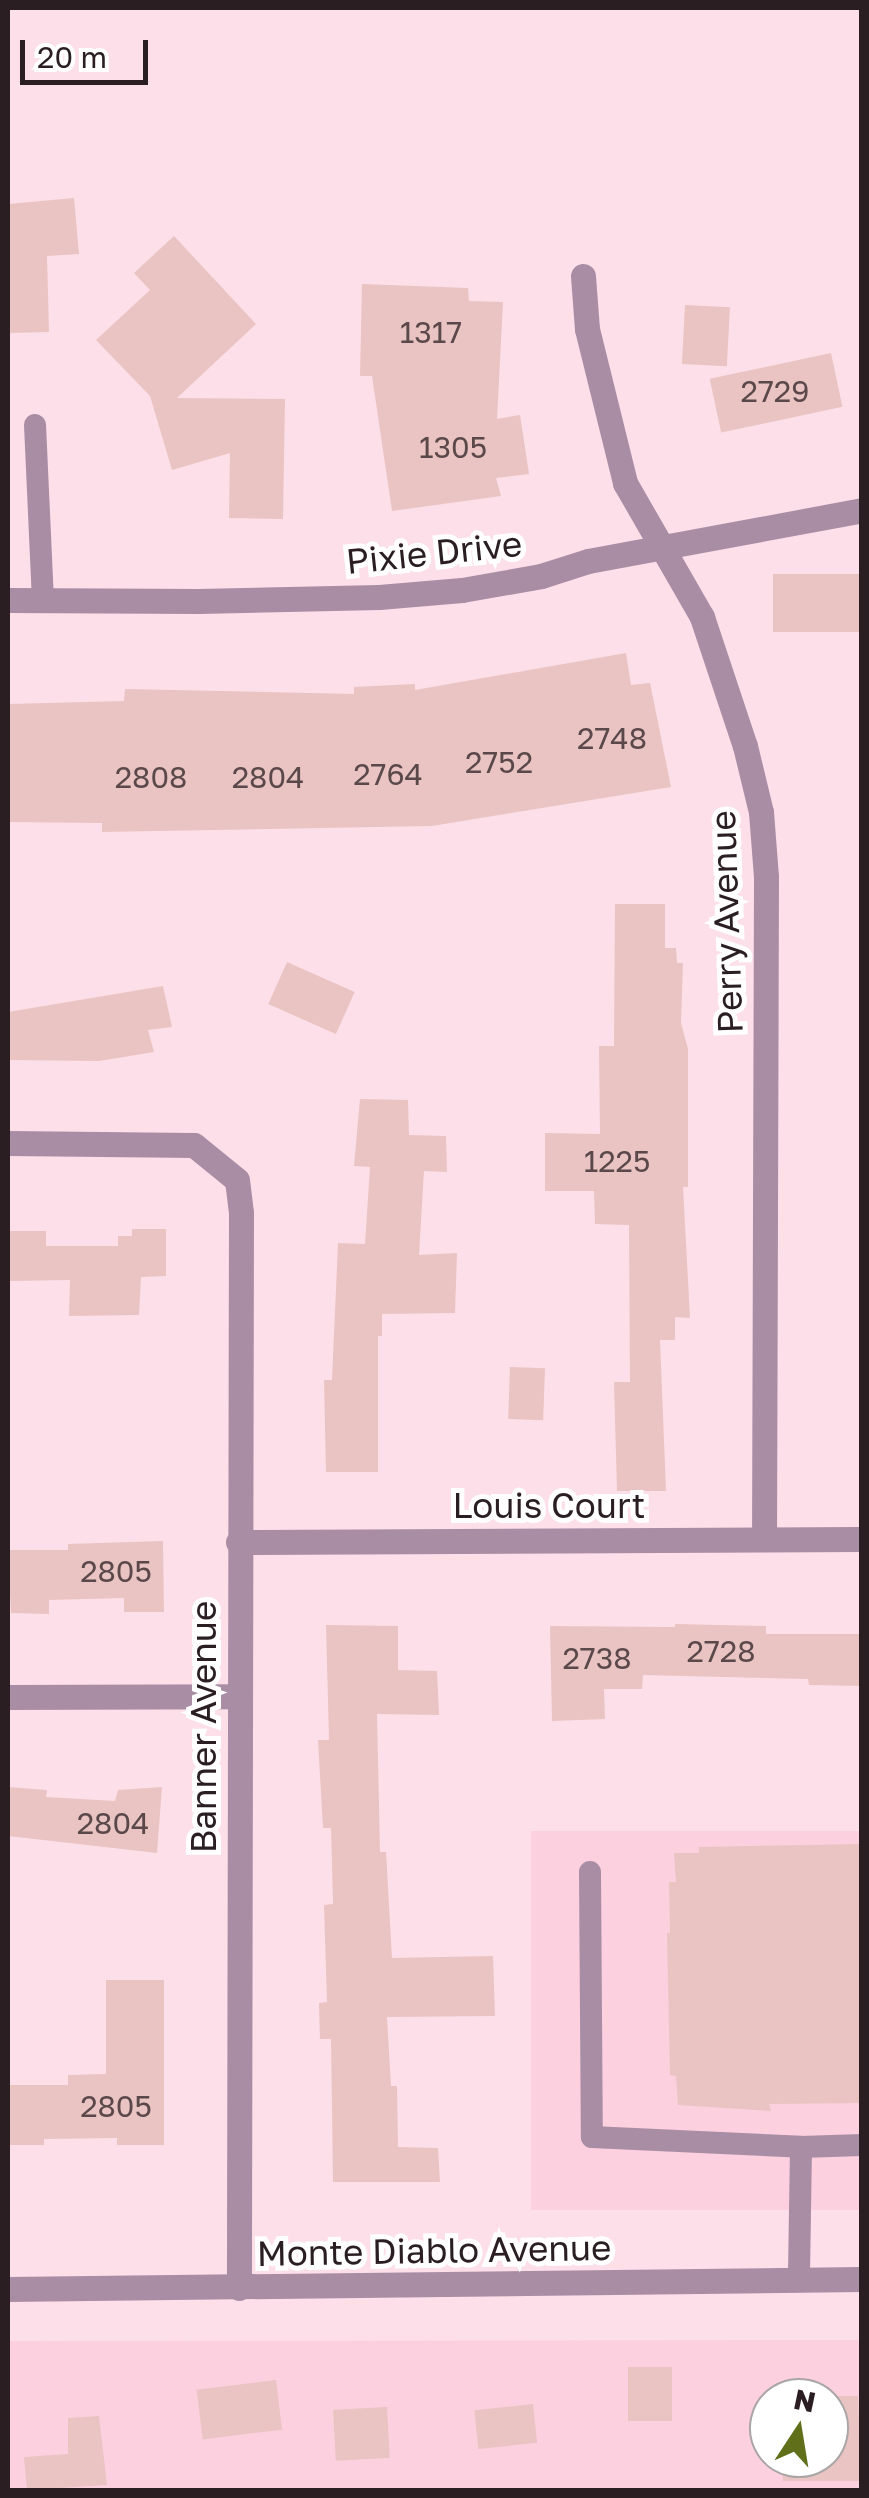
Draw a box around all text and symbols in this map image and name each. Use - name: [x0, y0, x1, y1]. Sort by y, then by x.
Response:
- scale bar: [25, 20, 152, 82]
- text: 20 m: [37, 39, 107, 75]
- house number: 1317: [400, 314, 462, 350]
- house number: 2729: [741, 373, 809, 409]
- house number: 1305: [419, 429, 487, 465]
- street label: Pixie Drive: [344, 522, 524, 582]
- house number: 2748: [577, 720, 647, 756]
- house number: 2752: [465, 744, 533, 780]
- house number: 2764: [353, 756, 423, 792]
- house number: 2808: [115, 759, 187, 795]
- house number: 2804: [232, 759, 304, 795]
- street label: Perry Avenue: [701, 810, 751, 1034]
- house number: 1225: [584, 1143, 650, 1179]
- street label: Louis Court: [453, 1484, 645, 1526]
- house number: 2805: [80, 1553, 152, 1589]
- street label: Banner Avenue: [182, 1601, 224, 1853]
- house number: 2728: [687, 1633, 755, 1669]
- house number: 2738: [562, 1640, 632, 1676]
- house number: 2804: [77, 1805, 149, 1841]
- house number: 2805: [80, 2088, 152, 2124]
- street label: Monte Diablo Avenue: [256, 2226, 612, 2274]
- north arrow: [749, 2378, 849, 2478]
- text: N: [791, 2382, 819, 2418]

